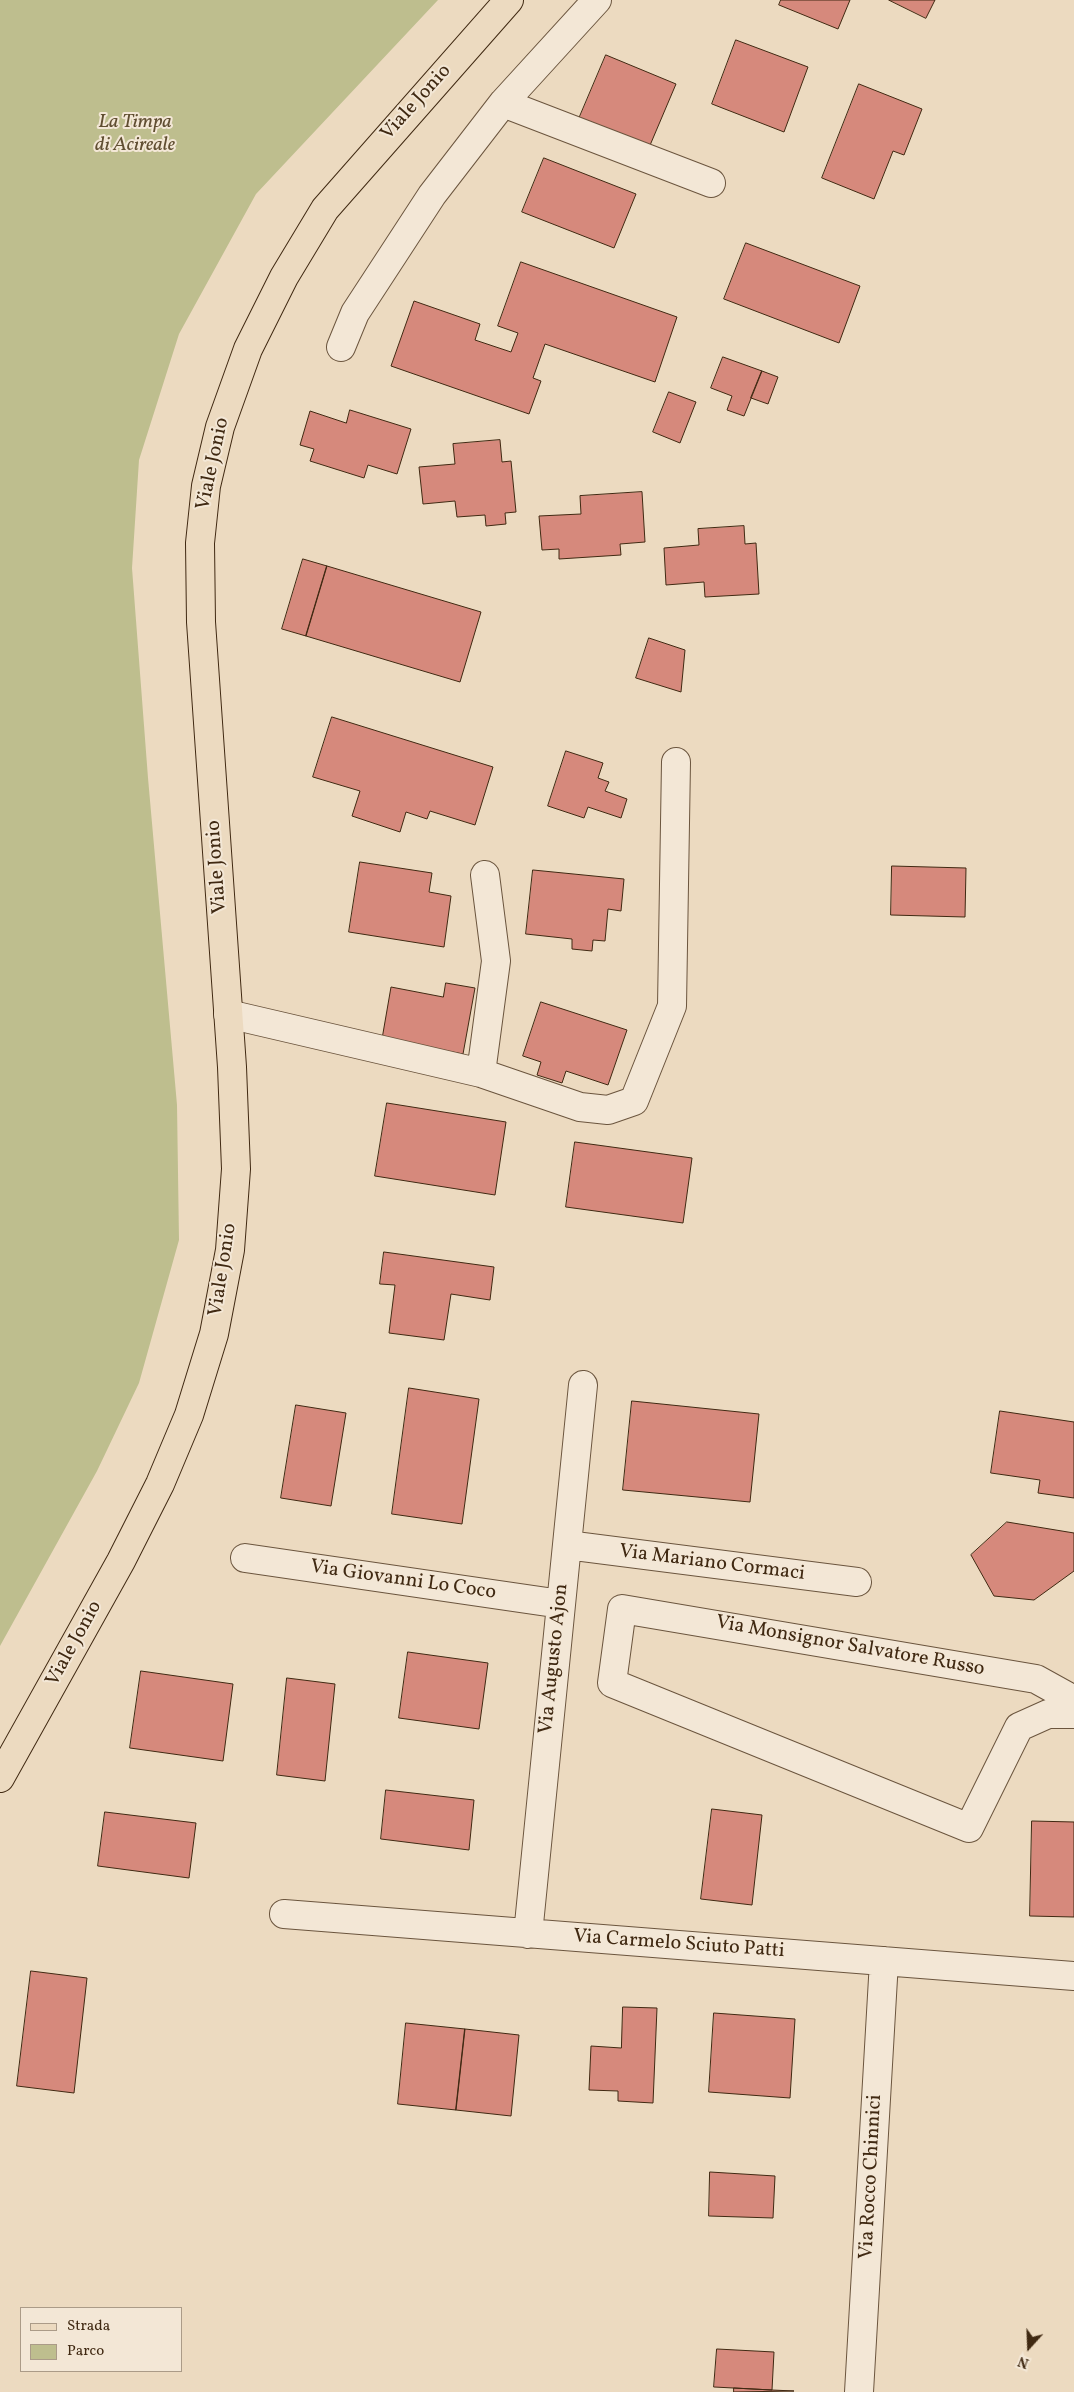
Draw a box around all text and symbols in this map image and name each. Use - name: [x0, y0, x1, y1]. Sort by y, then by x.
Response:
- street label: Viale Jonio: [377, 60, 457, 146]
- park label: La Timpa di Acireale: [95, 111, 175, 158]
- street label: Viale Jonio: [192, 416, 236, 512]
- street label: Viale Jonio: [203, 819, 233, 915]
- street label: Viale Jonio: [205, 1222, 243, 1318]
- street label: Via Mariano Cormaci: [618, 1541, 806, 1587]
- street label: Via Giovanni Lo Coco: [309, 1556, 497, 1606]
- street label: Via Augusto Ajon: [535, 1583, 575, 1735]
- street label: Viale Jonio: [42, 1597, 108, 1691]
- street label: Via Monsignor Salvatore Russo: [714, 1612, 986, 1682]
- street label: Via Carmelo Sciuto Patti: [573, 1926, 785, 1964]
- street label: Via Rocco Chinnici: [856, 2094, 888, 2260]
- legend: [20, 2307, 182, 2372]
- text: Strada: [67, 2316, 110, 2337]
- north arrow: [1004, 2322, 1054, 2372]
- text: Parco: [67, 2341, 104, 2362]
- text: N: [1016, 2351, 1032, 2372]

